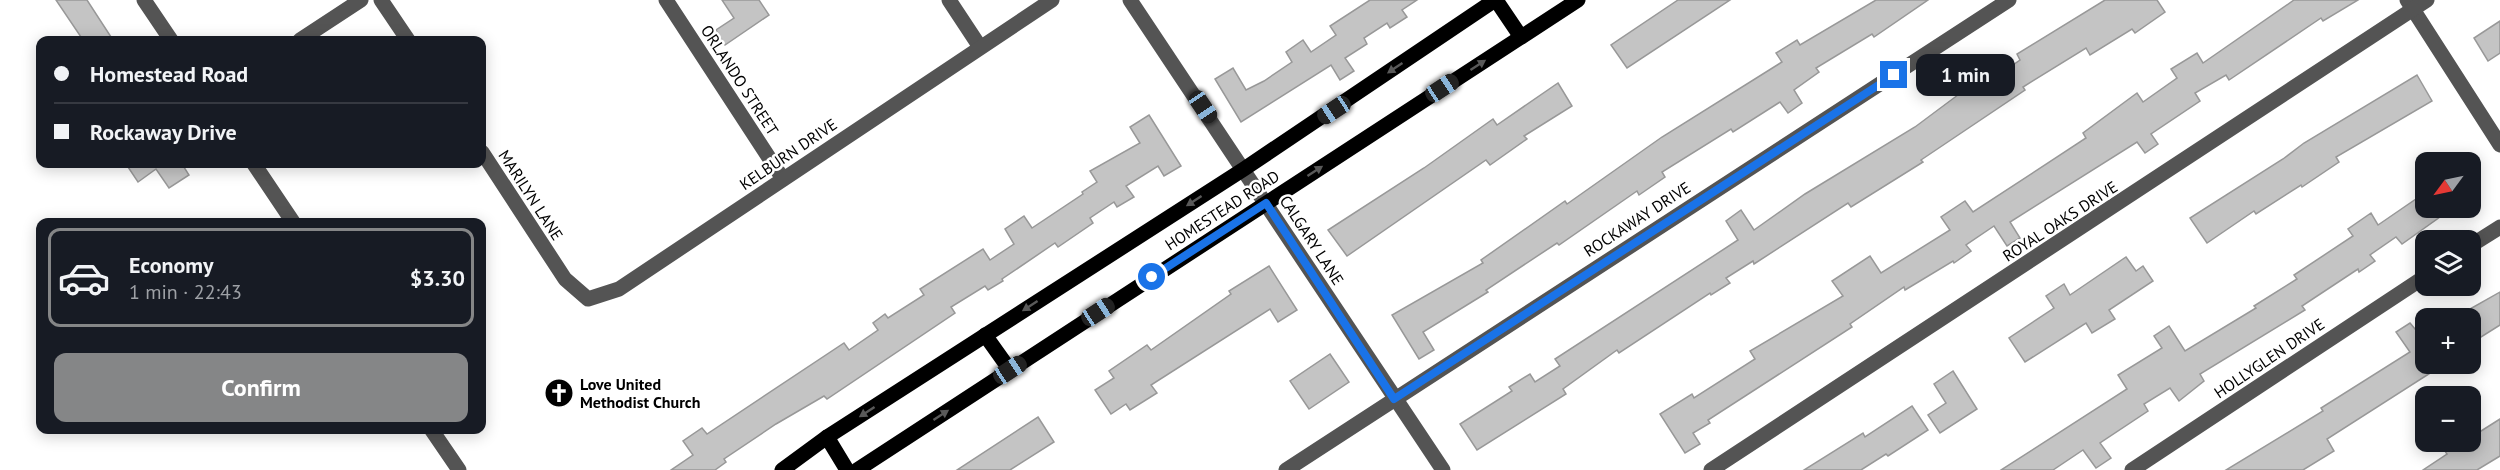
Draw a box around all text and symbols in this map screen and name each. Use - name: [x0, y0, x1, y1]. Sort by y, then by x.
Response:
- street label: ORLANDO STREET: [697, 21, 783, 139]
- callout: 1 min: [1915, 54, 2014, 96]
- one-way arrow: [1470, 59, 1486, 70]
- text: Homestead Road: [90, 60, 248, 88]
- route end: [1880, 61, 1907, 88]
- text: 1 min: [1941, 62, 1990, 88]
- one-way arrow: [1387, 63, 1403, 74]
- car: [1422, 71, 1462, 105]
- car: [1185, 87, 1221, 127]
- car: [1314, 93, 1354, 127]
- street label: KELBURN DRIVE: [735, 114, 841, 194]
- text: Rockaway Drive: [90, 118, 237, 146]
- street label: MARILYN LANE: [494, 146, 568, 244]
- north arrow: [2415, 152, 2481, 218]
- map controls: [2415, 152, 2481, 452]
- one-way arrow: [1306, 165, 1322, 177]
- street label: HOMESTEAD ROAD: [1161, 166, 1283, 254]
- street label: ROYAL OAKS DRIVE: [1999, 176, 2121, 266]
- street label: ROCKAWAY DRIVE: [1580, 177, 1694, 261]
- street label: CALGARY LANE: [1276, 191, 1348, 289]
- one-way arrow: [1186, 195, 1203, 206]
- button: layers: [2415, 230, 2481, 296]
- icon: car: [57, 251, 111, 305]
- text: Economy: [129, 251, 213, 279]
- route start: [1138, 263, 1165, 290]
- text: $3.30: [410, 264, 465, 292]
- text: 1 min · 22:43: [129, 279, 242, 305]
- car: [1078, 295, 1118, 329]
- one-way arrow: [1022, 300, 1038, 311]
- button: +: [2415, 308, 2481, 374]
- street label: HOLLYGLEN DRIVE: [2210, 314, 2328, 402]
- button: Confirm: [54, 353, 468, 422]
- car: [990, 353, 1030, 387]
- place label: Love United Methodist Church: [580, 374, 700, 412]
- church icon: Love United Methodist Church: [543, 377, 575, 409]
- button: −: [2415, 386, 2481, 452]
- one-way arrow: [859, 406, 875, 418]
- one-way arrow: [933, 409, 949, 421]

